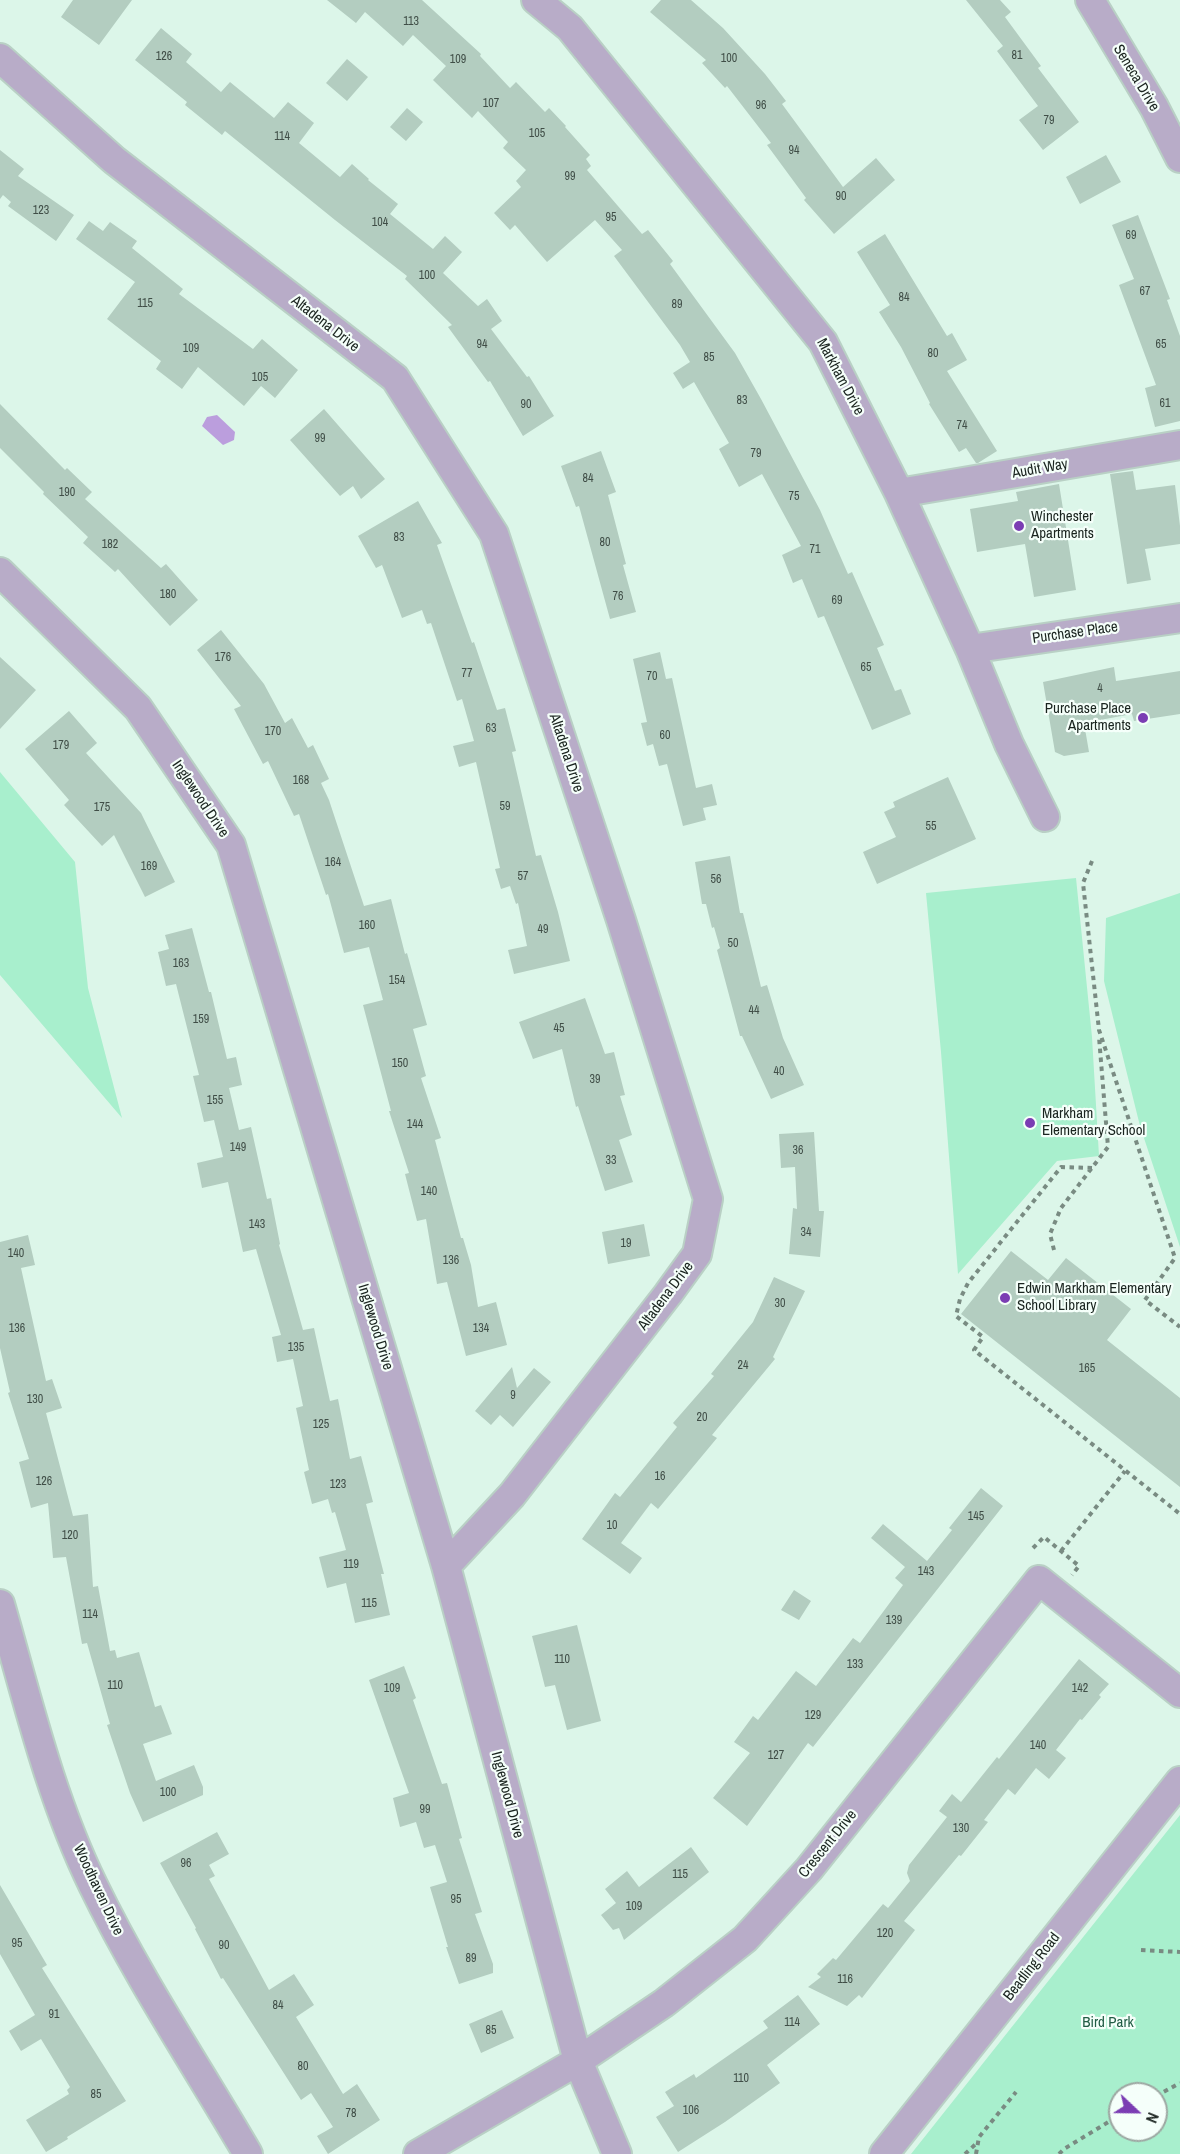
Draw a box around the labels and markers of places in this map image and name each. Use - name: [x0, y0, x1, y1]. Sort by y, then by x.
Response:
- place label: Winchester Apartments: [1031, 508, 1094, 543]
- marker: Winchester Apartments: [1012, 519, 1026, 533]
- place label: Purchase Place Apartments: [1045, 700, 1131, 735]
- marker: Purchase Place Apartments: [1136, 711, 1150, 725]
- place label: Markham Elementary School: [1042, 1105, 1145, 1140]
- marker: Markham Elementary School: [1023, 1116, 1037, 1130]
- place label: Edwin Markham Elementary School Library: [1017, 1280, 1171, 1315]
- marker: Edwin Markham Elementary School Library: [998, 1291, 1012, 1305]

